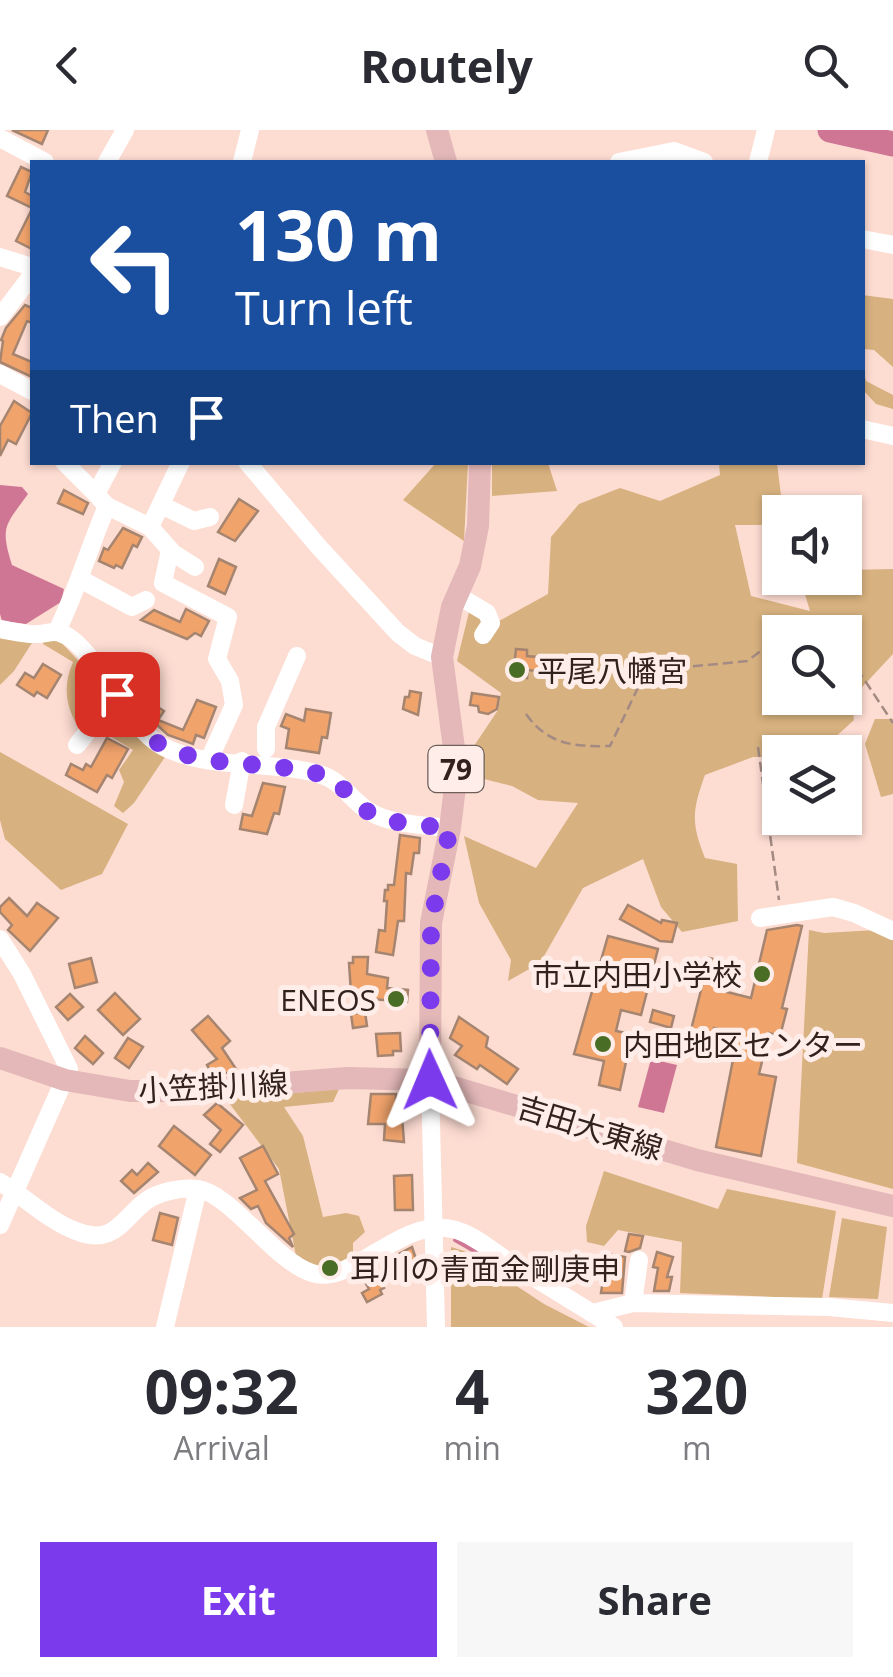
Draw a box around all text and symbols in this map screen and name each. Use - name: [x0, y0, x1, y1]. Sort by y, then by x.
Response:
- text: Routely: [360, 35, 533, 96]
- icon: back: [40, 38, 95, 93]
- icon: search: [798, 38, 853, 93]
- text: 130 m: [235, 186, 442, 282]
- icon: left: [70, 200, 200, 330]
- text: Turn left: [235, 277, 413, 338]
- icon: arrive: [179, 390, 234, 445]
- text: Then: [70, 392, 159, 444]
- map controls: [762, 495, 862, 835]
- button: sound: [762, 495, 862, 595]
- button: search: [762, 615, 862, 715]
- place label: 平尾八幡宮: [537, 650, 687, 691]
- pin: [75, 652, 160, 737]
- marker: 平尾八幡宮: [506, 659, 528, 681]
- icon: arrive: [90, 667, 145, 722]
- button: layers: [762, 735, 862, 835]
- road number: 79: [428, 746, 484, 792]
- place label: 市立内田小学校: [532, 954, 742, 995]
- marker: 市立内田小学校: [751, 963, 773, 985]
- place label: ENEOS: [280, 979, 376, 1020]
- marker: ENEOS: [385, 988, 407, 1010]
- place label: 内田地区センター: [623, 1024, 863, 1065]
- position arrow: [378, 1028, 482, 1132]
- marker: 内田地区センター: [592, 1033, 614, 1055]
- street label: 小笠掛川線: [137, 1062, 289, 1110]
- street label: 吉田大東線: [512, 1085, 668, 1169]
- place label: 耳川の青面金剛庚申: [350, 1248, 620, 1289]
- marker: 耳川の青面金剛庚申: [319, 1257, 341, 1279]
- text: 09:32: [145, 1350, 299, 1432]
- text: 4: [455, 1350, 489, 1432]
- text: 320: [645, 1350, 748, 1432]
- text: Arrival: [174, 1426, 270, 1469]
- text: min: [444, 1426, 501, 1469]
- text: m: [682, 1426, 712, 1469]
- button: Exit: [40, 1542, 437, 1657]
- button: Share: [457, 1542, 853, 1657]

